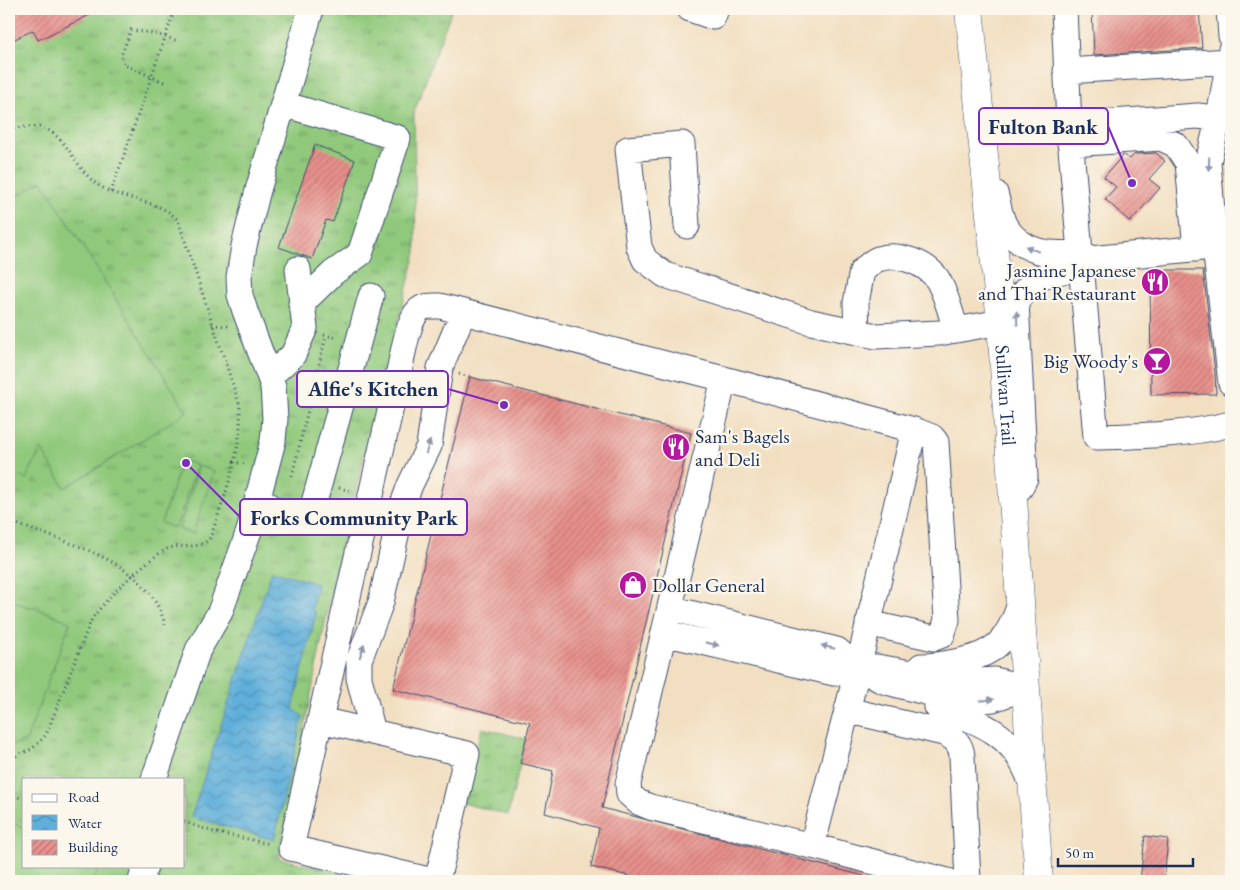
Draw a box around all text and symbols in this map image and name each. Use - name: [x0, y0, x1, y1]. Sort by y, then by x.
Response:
- callout: Fulton Bank: [979, 108, 1108, 144]
- text: Fulton Bank: [988, 113, 1098, 140]
- one-way arrow: [1205, 157, 1213, 173]
- one-way arrow: [1025, 244, 1039, 252]
- place label: Jasmine Japanese and Thai Restaurant: [978, 257, 1137, 306]
- restaurant icon: Jasmine Japanese and Thai Restaurant: [1140, 267, 1170, 297]
- one-way arrow: [1012, 309, 1020, 325]
- street label: Sullivan Trail: [990, 344, 1022, 447]
- bar icon: Big Woody's: [1142, 346, 1172, 376]
- place label: Big Woody's: [1043, 348, 1138, 374]
- callout: Alfie's Kitchen: [297, 371, 448, 407]
- text: Alfie's Kitchen: [307, 375, 438, 402]
- place label: Sam's Bagels and Deli: [695, 423, 790, 472]
- restaurant icon: Sam's Bagels and Deli: [661, 432, 691, 462]
- one-way arrow: [424, 439, 432, 454]
- callout: Forks Community Park: [240, 499, 467, 535]
- text: Forks Community Park: [250, 504, 458, 531]
- shop icon: Dollar General: [618, 570, 648, 600]
- place label: Dollar General: [652, 572, 765, 598]
- one-way arrow: [704, 640, 719, 648]
- one-way arrow: [358, 643, 366, 658]
- one-way arrow: [820, 643, 835, 651]
- one-way arrow: [979, 695, 995, 703]
- legend: [22, 778, 185, 868]
- text: Road: [68, 787, 100, 806]
- text: Water: [68, 813, 102, 832]
- scale bar: [1058, 835, 1192, 867]
- text: Building: [68, 837, 118, 856]
- text: 50 m: [1065, 843, 1094, 862]

